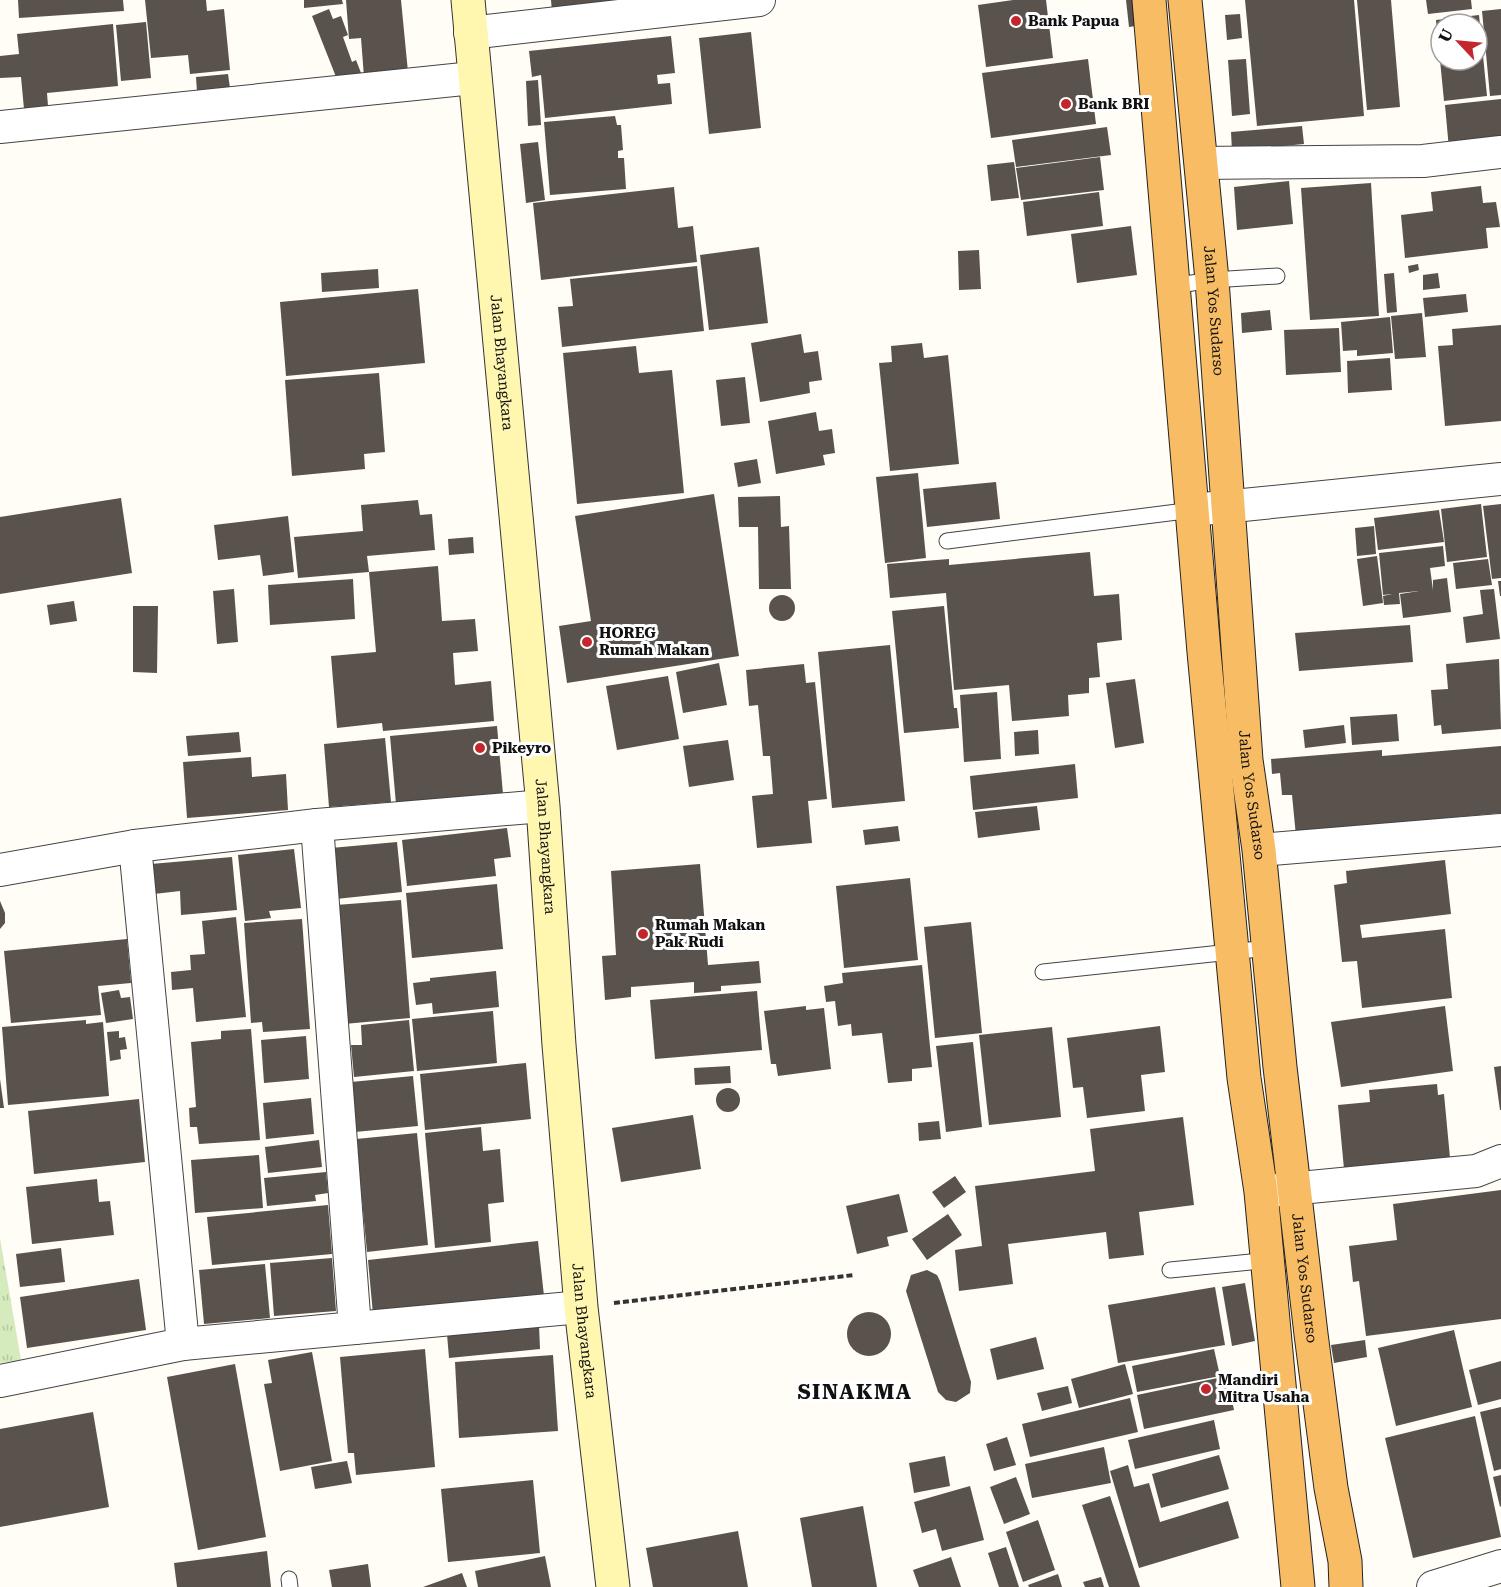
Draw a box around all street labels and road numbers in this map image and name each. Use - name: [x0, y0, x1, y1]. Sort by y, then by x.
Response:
- street label: Jalan Yos Sudarso: [1200, 245, 1228, 376]
- street label: Jalan Bhayangkara: [486, 294, 517, 431]
- street label: Jalan Yos Sudarso: [1235, 730, 1269, 861]
- street label: Jalan Bhayangkara: [531, 778, 559, 915]
- street label: Jalan Yos Sudarso: [1288, 1212, 1321, 1344]
- street label: Jalan Bhayangkara: [568, 1262, 600, 1400]

